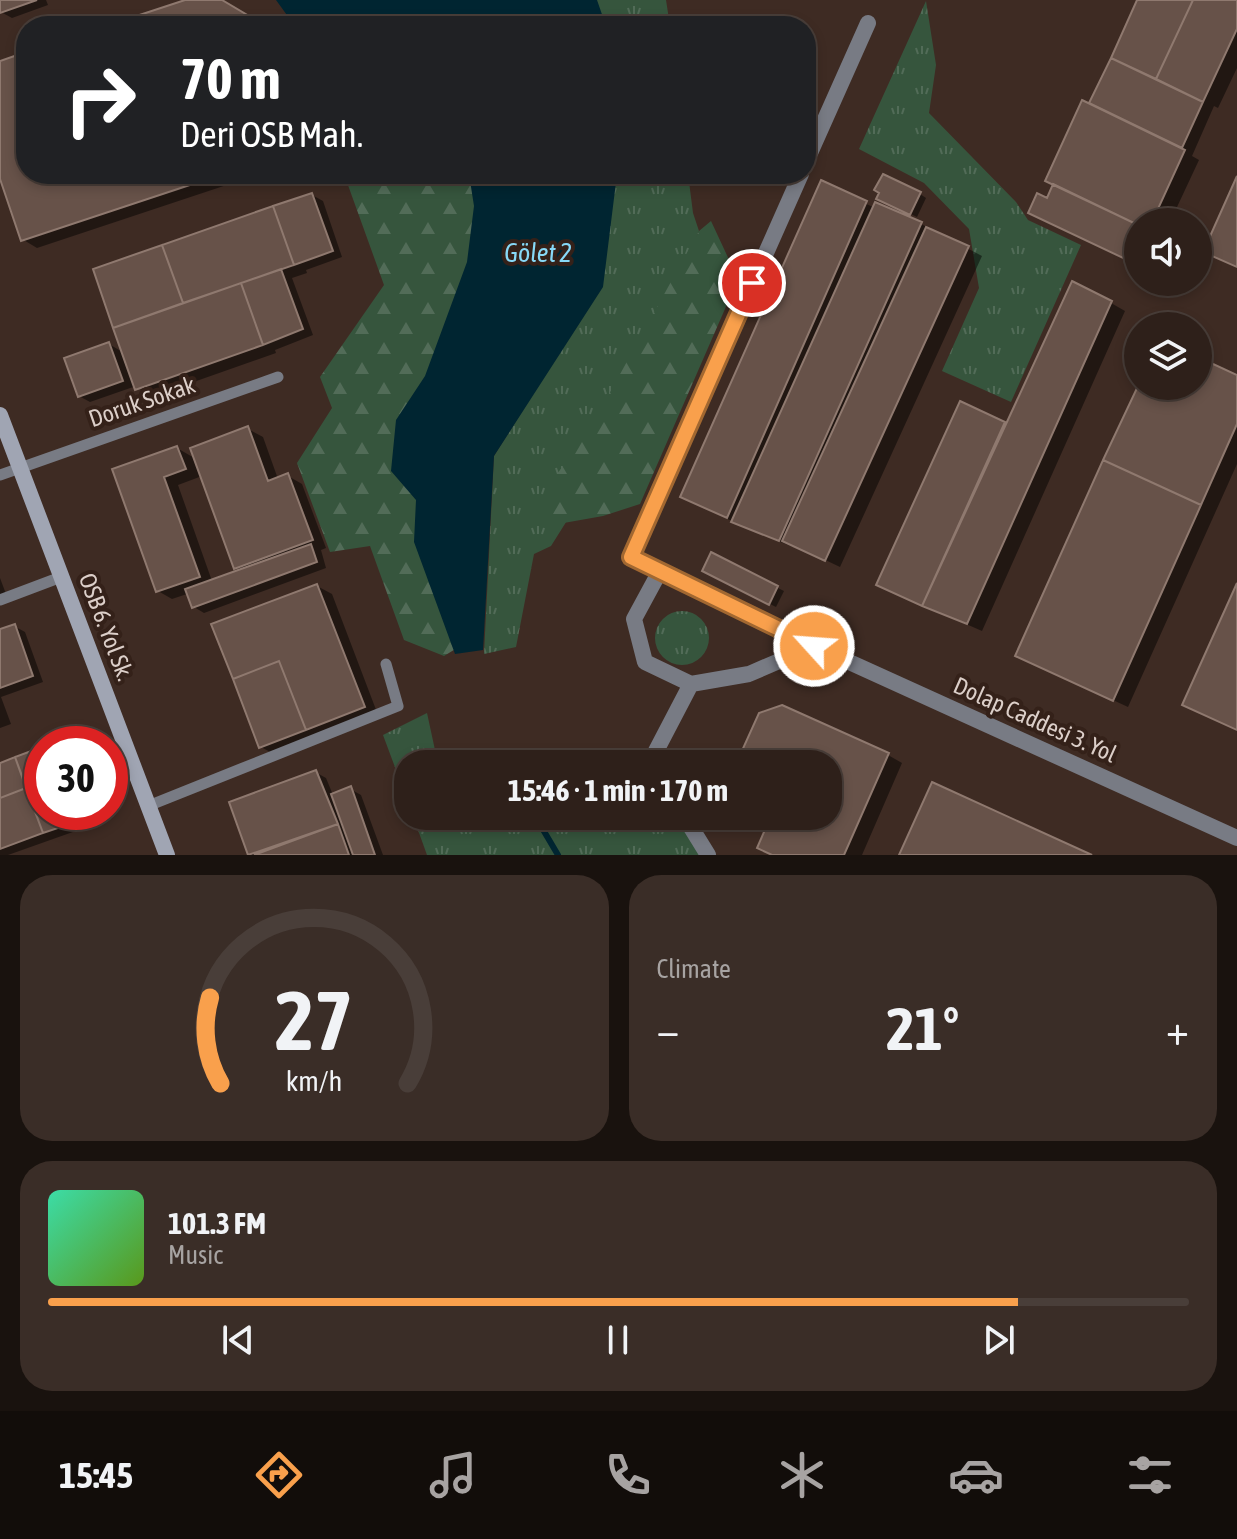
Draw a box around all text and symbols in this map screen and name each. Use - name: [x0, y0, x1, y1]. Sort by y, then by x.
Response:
- text: 70 m: [180, 47, 281, 111]
- icon: right: [48, 48, 152, 152]
- text: Deri OSB Mah.: [180, 113, 363, 155]
- map controls: [1124, 208, 1212, 400]
- button: sound: [1124, 208, 1212, 296]
- water label: Gölet 2: [504, 238, 572, 268]
- pin: [718, 249, 786, 317]
- icon: arrive: [730, 261, 774, 305]
- button: layers: [1124, 312, 1212, 400]
- street label: Doruk Sokak: [85, 371, 199, 432]
- street label: OSB 6. Yol Sk.: [74, 569, 139, 684]
- position arrow: [772, 604, 856, 688]
- street label: Dolap Caddesi 3. Yol: [950, 672, 1121, 768]
- speed limit sign: 30: [24, 726, 128, 830]
- text: 15:46 · 1 min · 170 m: [508, 773, 728, 807]
- text: Climate: [657, 954, 731, 984]
- text: 27: [275, 972, 353, 1068]
- text: 21°: [886, 994, 959, 1063]
- text: −: [657, 1004, 679, 1054]
- text: +: [1166, 1004, 1189, 1054]
- text: km/h: [286, 1064, 343, 1097]
- text: 101.3 FM: [168, 1206, 266, 1240]
- text: Music: [168, 1240, 223, 1270]
- icon: previous: [216, 1318, 260, 1362]
- icon: pause: [596, 1318, 640, 1362]
- icon: next: [977, 1318, 1021, 1362]
- icon: directions: [251, 1447, 307, 1503]
- icon: music: [425, 1447, 481, 1503]
- icon: phone: [600, 1447, 656, 1503]
- icon: climate: [774, 1447, 830, 1503]
- icon: car: [948, 1447, 1004, 1503]
- icon: filters: [1122, 1447, 1178, 1503]
- text: 15:45: [59, 1454, 133, 1496]

